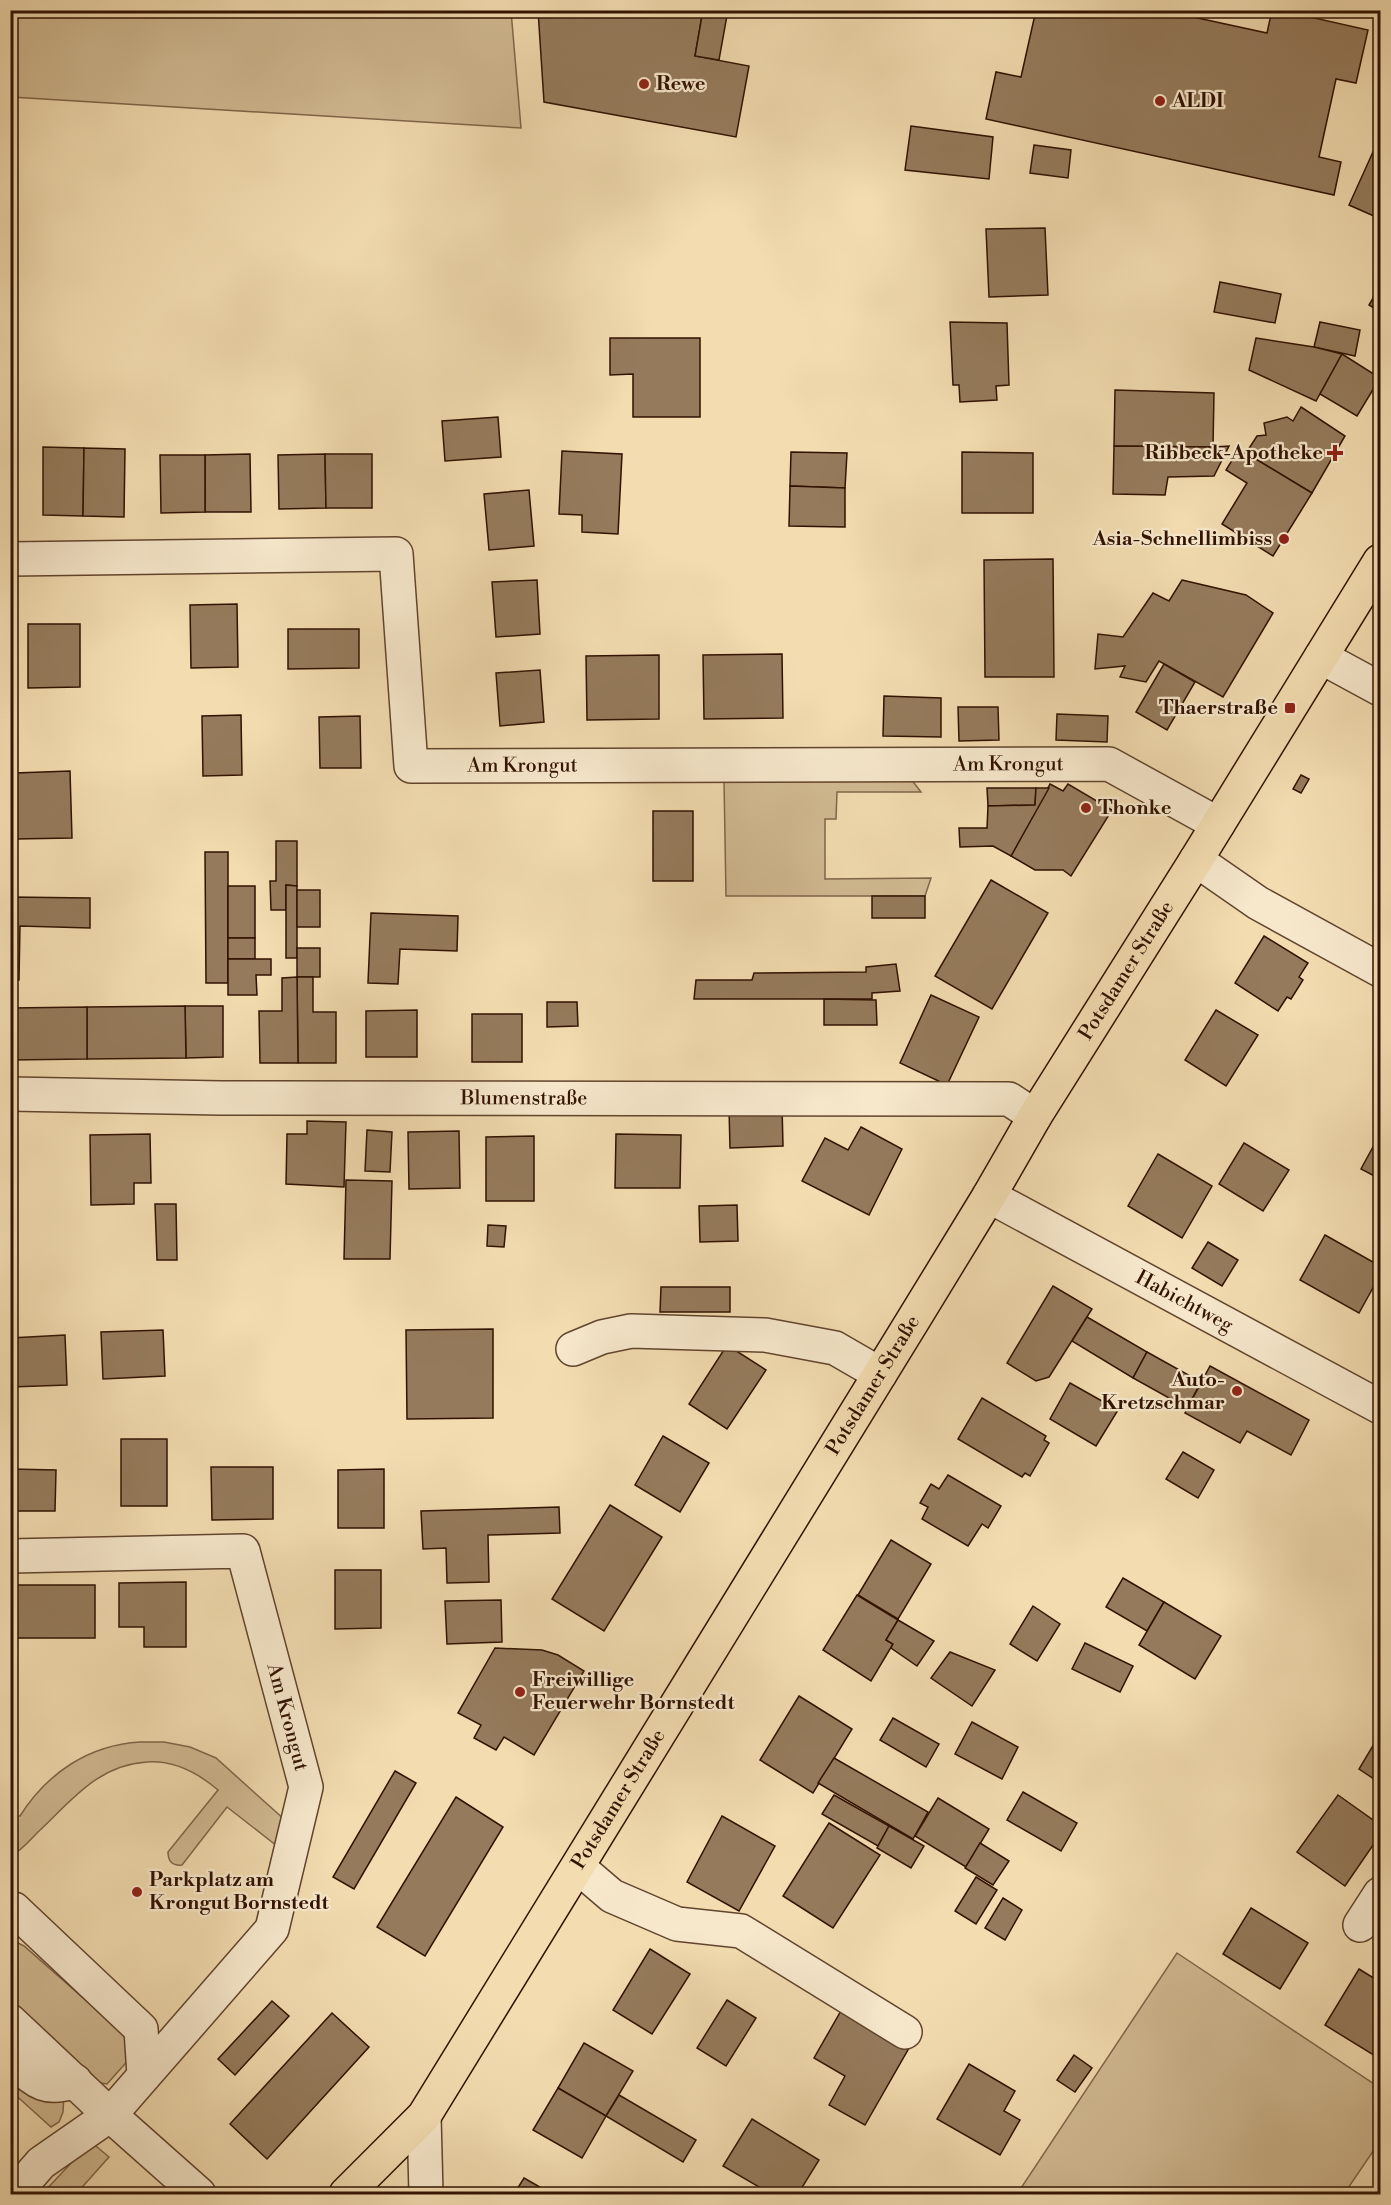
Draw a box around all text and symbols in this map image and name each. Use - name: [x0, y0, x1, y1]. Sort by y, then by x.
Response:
- place label: Rewe: [656, 72, 706, 97]
- marker: Rewe: [637, 77, 651, 91]
- place label: ALDI: [1171, 89, 1224, 114]
- marker: ALDI: [1153, 94, 1167, 108]
- place label: Ribbeck-Apotheke: [1144, 441, 1323, 466]
- marker: Ribbeck-Apotheke: [1328, 446, 1342, 460]
- place label: Asia-Schnellimbiss: [1091, 527, 1272, 552]
- marker: Asia-Schnellimbiss: [1277, 532, 1291, 546]
- place label: Thaerstraße: [1159, 696, 1278, 721]
- marker: Thaerstraße: [1283, 701, 1297, 715]
- street label: Am Krongut: [952, 752, 1064, 777]
- street label: Am Krongut: [466, 753, 578, 778]
- place label: Thonke: [1098, 796, 1172, 821]
- marker: Thonke: [1079, 801, 1093, 815]
- street label: Potsdamer Straße: [1073, 896, 1180, 1045]
- street label: Blumenstraße: [459, 1086, 587, 1111]
- street label: Habichtweg: [1131, 1265, 1238, 1338]
- street label: Potsdamer Straße: [821, 1311, 926, 1460]
- place label: Auto- Kretzschmar: [1101, 1368, 1225, 1416]
- marker: Auto- Kretzschmar: [1230, 1384, 1244, 1398]
- street label: Am Krongut: [261, 1660, 314, 1774]
- place label: Freiwillige Feuerwehr Bornstedt: [532, 1668, 735, 1716]
- marker: Freiwillige Feuerwehr Bornstedt: [513, 1685, 527, 1699]
- street label: Potsdamer Straße: [566, 1725, 671, 1874]
- place label: Parkplatz am Krongut Bornstedt: [149, 1868, 330, 1916]
- marker: Parkplatz am Krongut Bornstedt: [130, 1885, 144, 1899]

